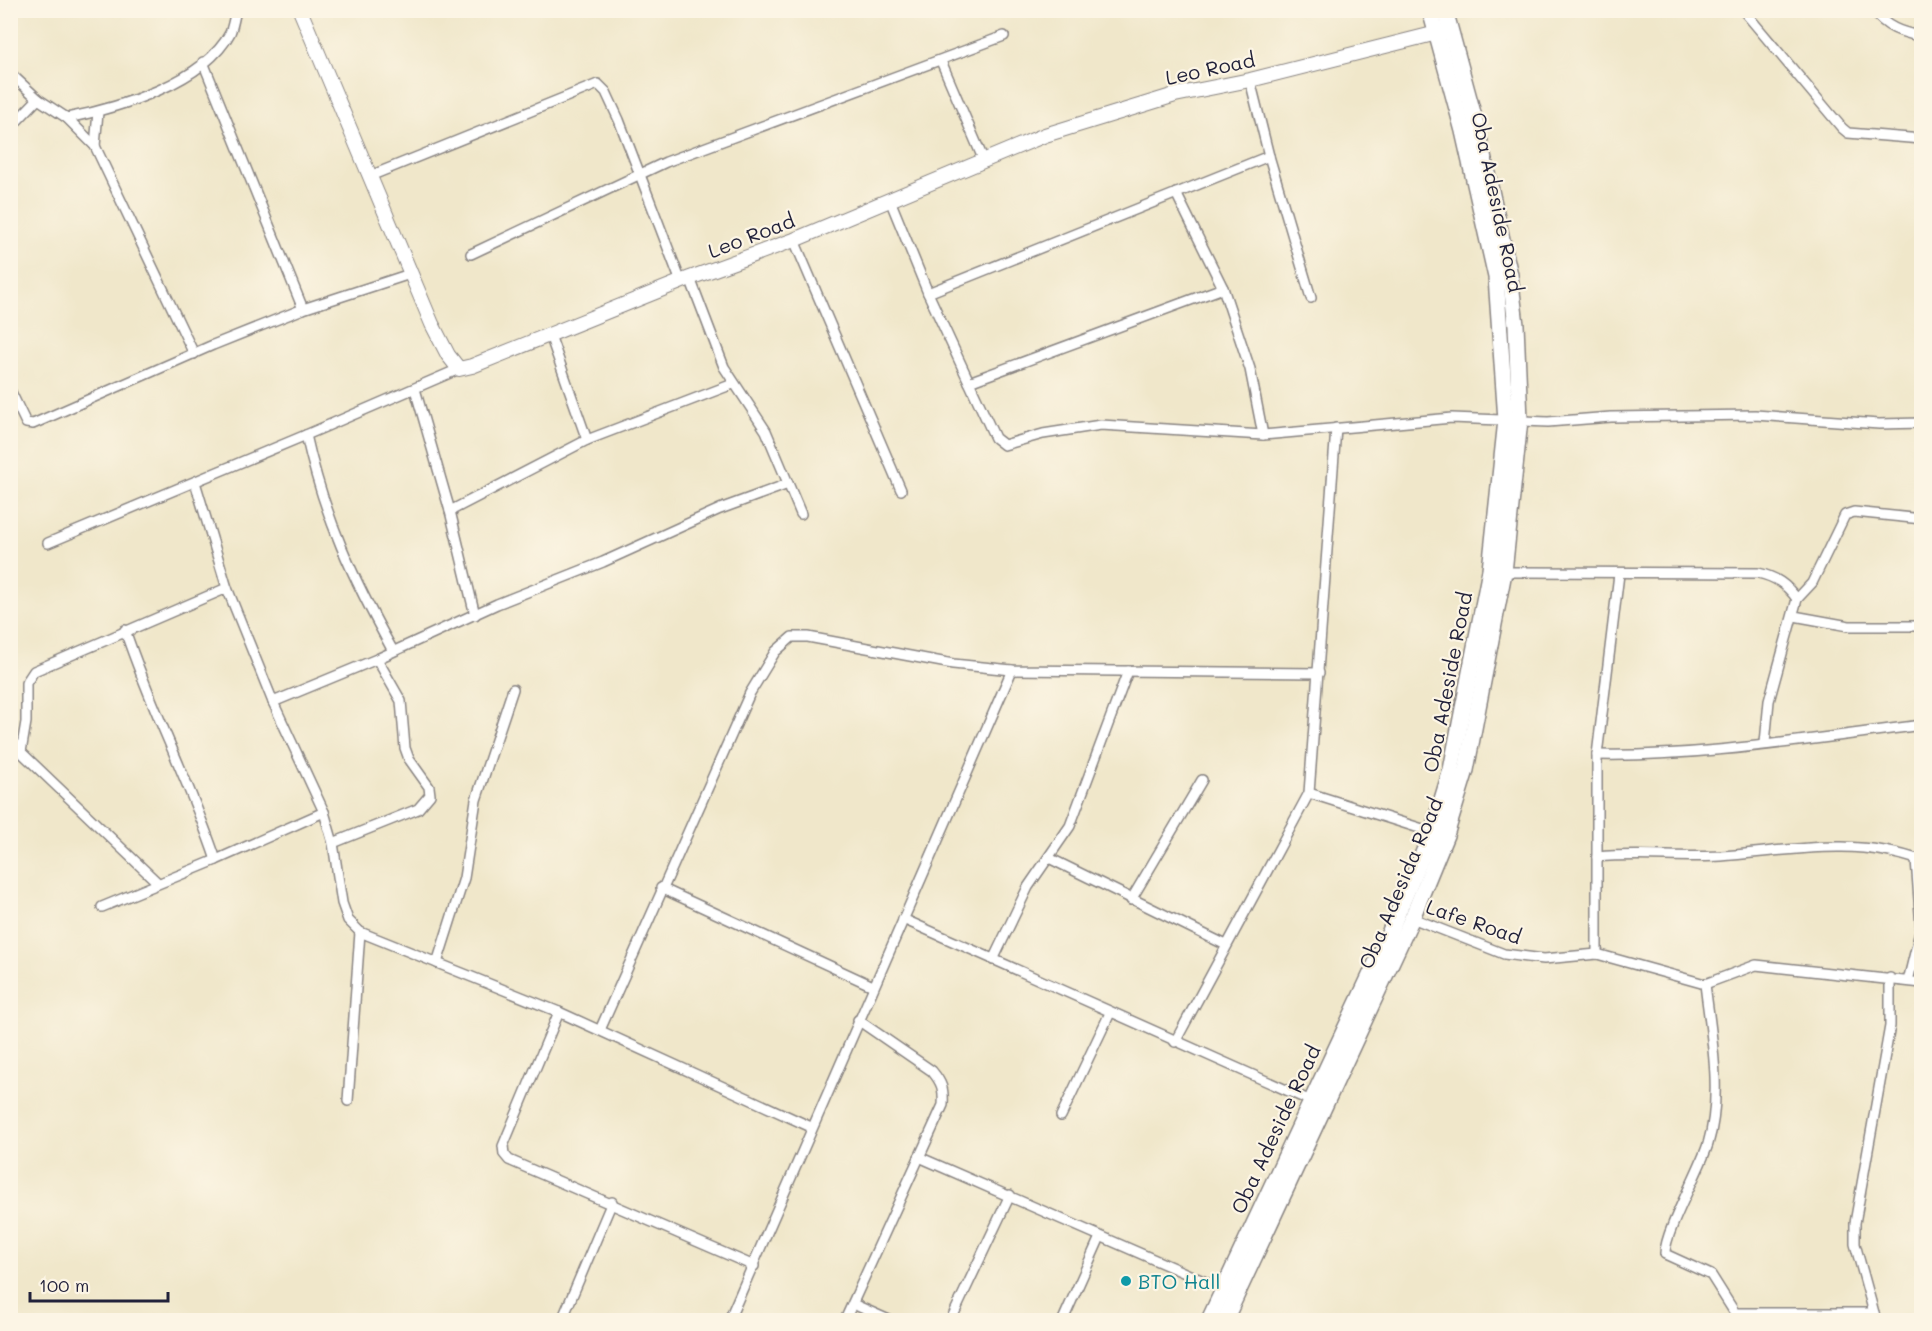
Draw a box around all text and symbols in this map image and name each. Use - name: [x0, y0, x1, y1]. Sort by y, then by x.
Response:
- street label: Leo Road: [1163, 46, 1257, 90]
- street label: Oba Adeside Road: [1466, 110, 1530, 294]
- street label: Leo Road: [704, 207, 798, 263]
- street label: Oba Adeside Road: [1417, 589, 1477, 775]
- street label: Oba Adesida Road: [1352, 793, 1448, 973]
- street label: Lafe Road: [1423, 893, 1525, 949]
- street label: Oba Adeside Road: [1224, 1040, 1326, 1218]
- scale bar: [30, 1265, 168, 1303]
- place label: BTO Hall: [1138, 1268, 1221, 1294]
- text: 100 m: [39, 1273, 89, 1297]
- marker: BTO Hall: [1119, 1274, 1133, 1288]

